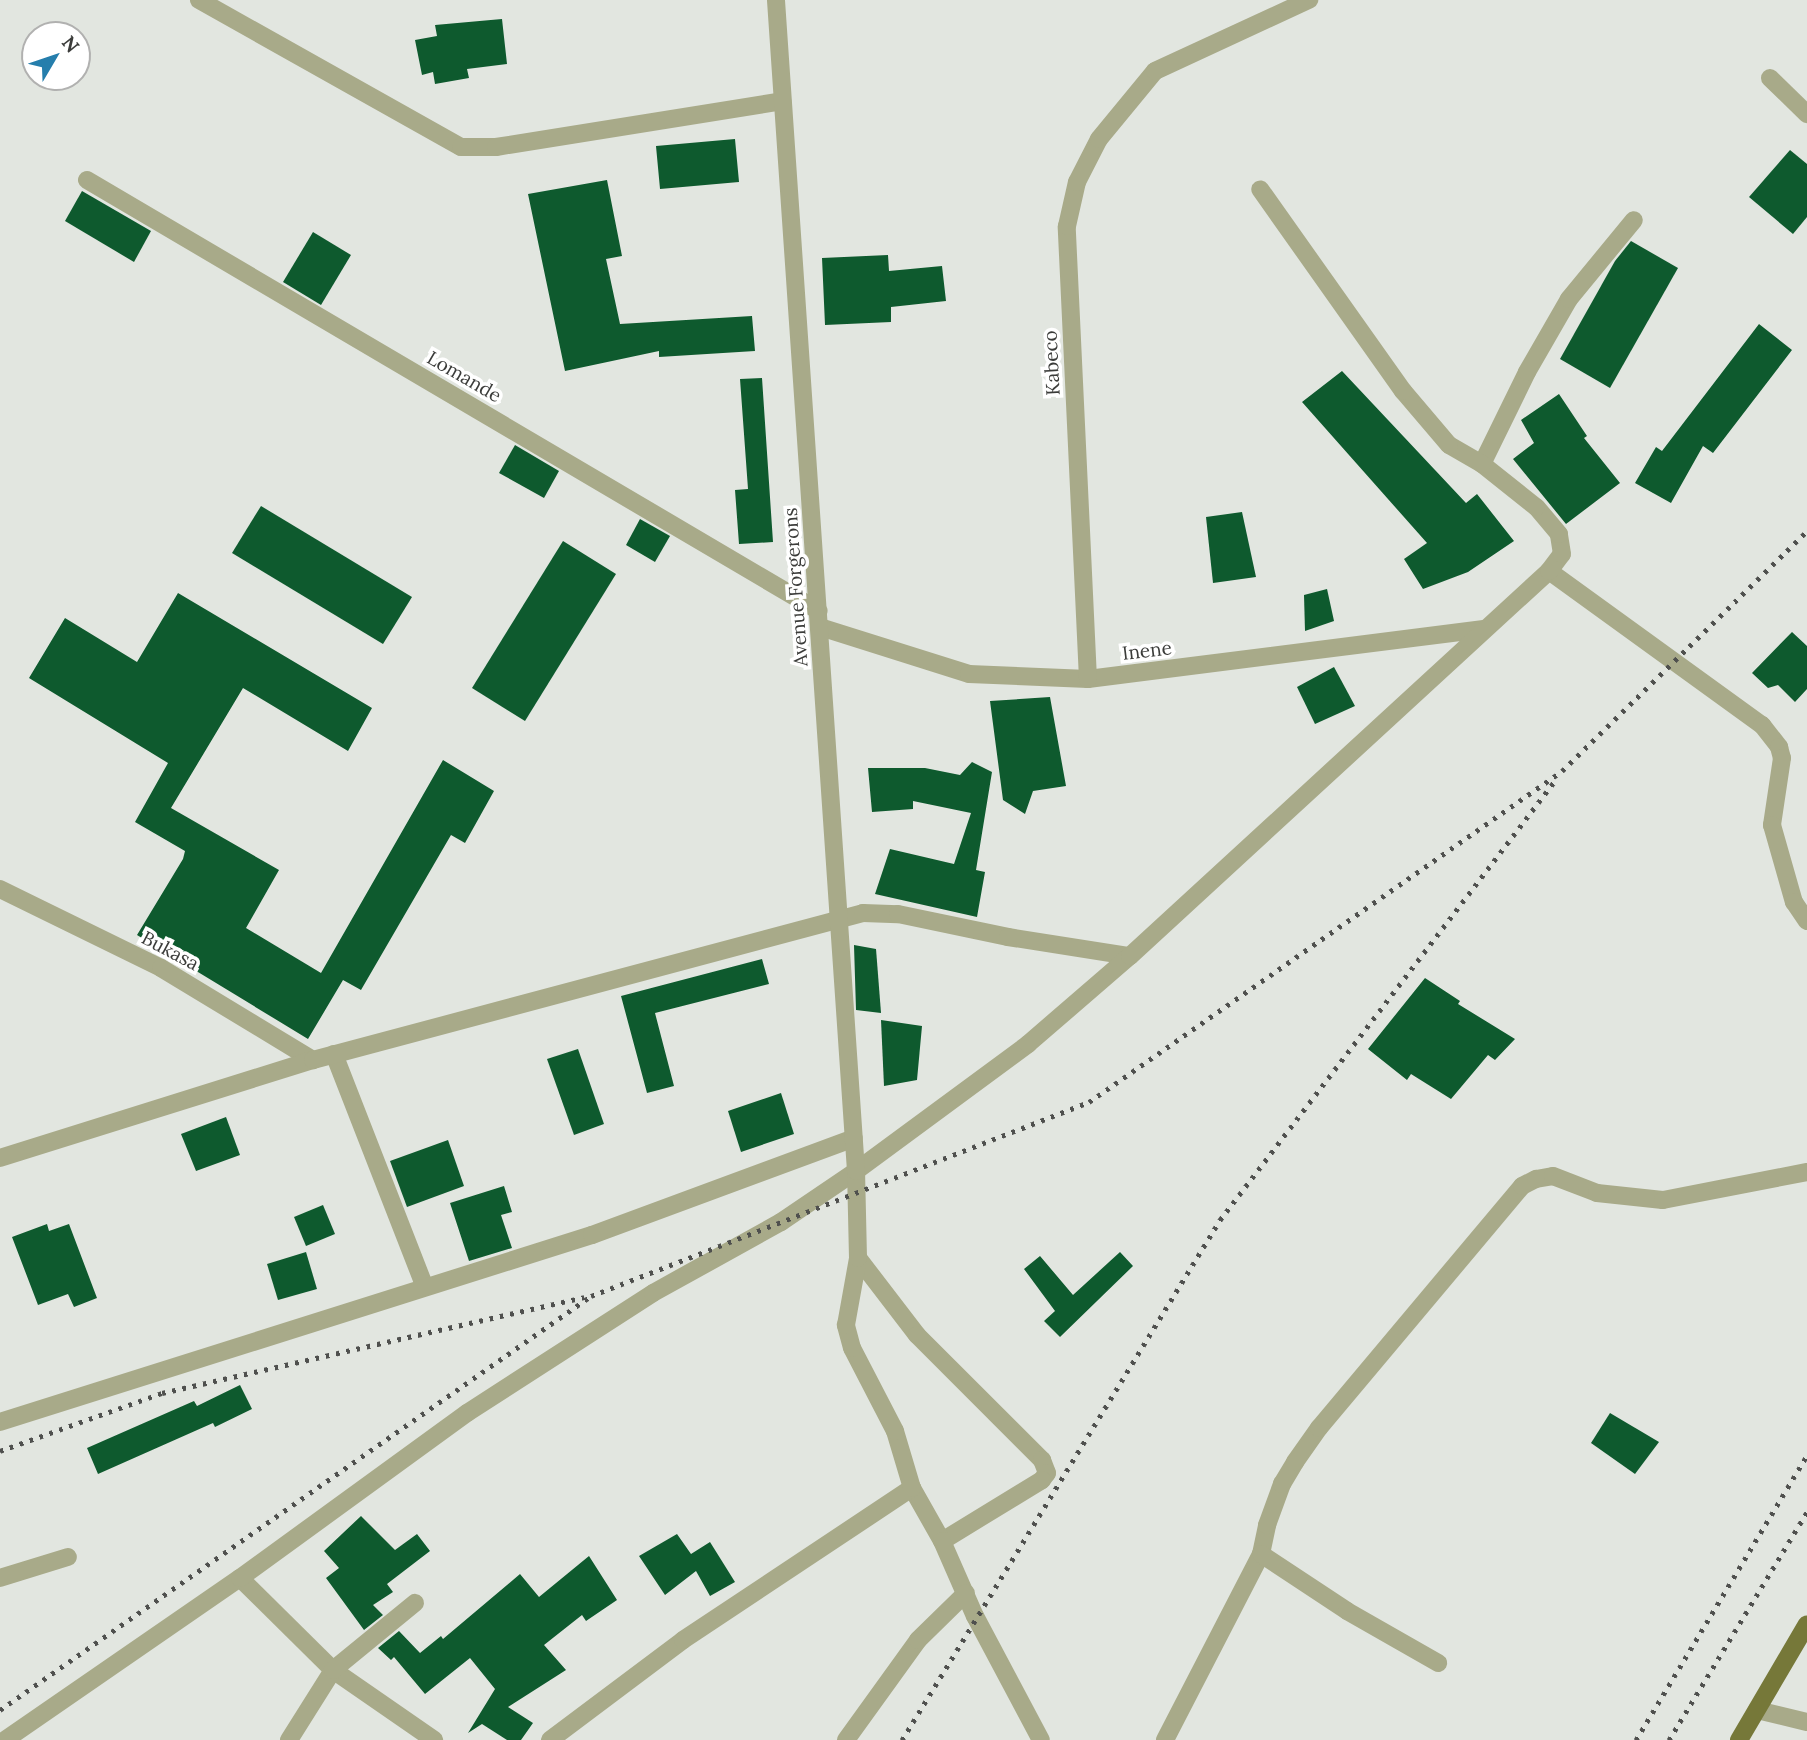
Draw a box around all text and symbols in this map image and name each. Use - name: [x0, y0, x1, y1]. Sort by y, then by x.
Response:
- north arrow: [21, 21, 91, 91]
- text: N: [57, 31, 85, 57]
- street label: Kabeco: [1039, 330, 1065, 396]
- street label: Lomande: [423, 347, 505, 407]
- street label: Avenue Forgerons: [779, 507, 813, 667]
- street label: Inene: [1121, 637, 1173, 665]
- street label: Bukasa: [137, 926, 203, 976]

